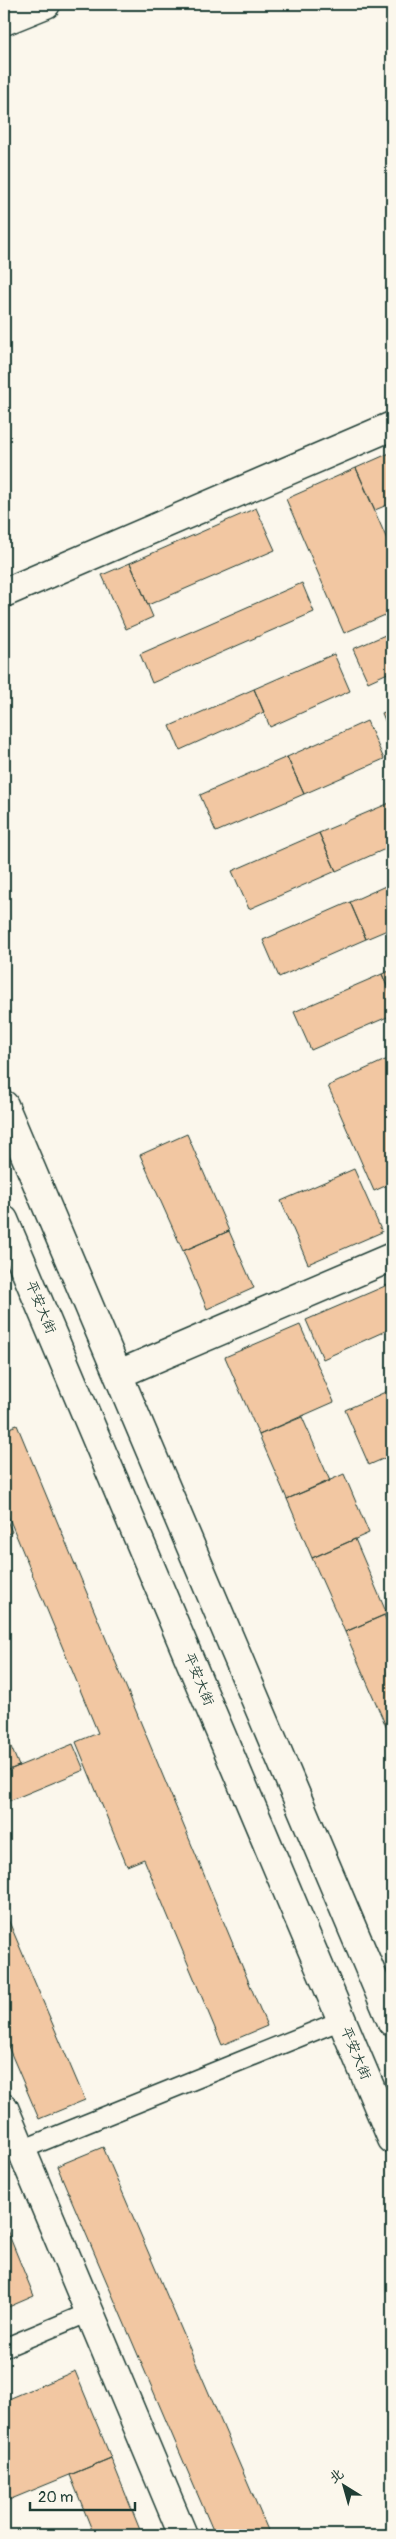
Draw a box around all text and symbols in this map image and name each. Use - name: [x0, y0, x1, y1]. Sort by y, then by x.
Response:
- street label: 平安大街: [22, 1278, 60, 1336]
- street label: 平安大街: [180, 1650, 218, 1708]
- street label: 平安大街: [337, 2024, 375, 2082]
- north arrow: [318, 2462, 368, 2512]
- text: 北: [326, 2465, 347, 2487]
- scale bar: [30, 2479, 135, 2511]
- text: 20 m: [38, 2488, 73, 2507]

